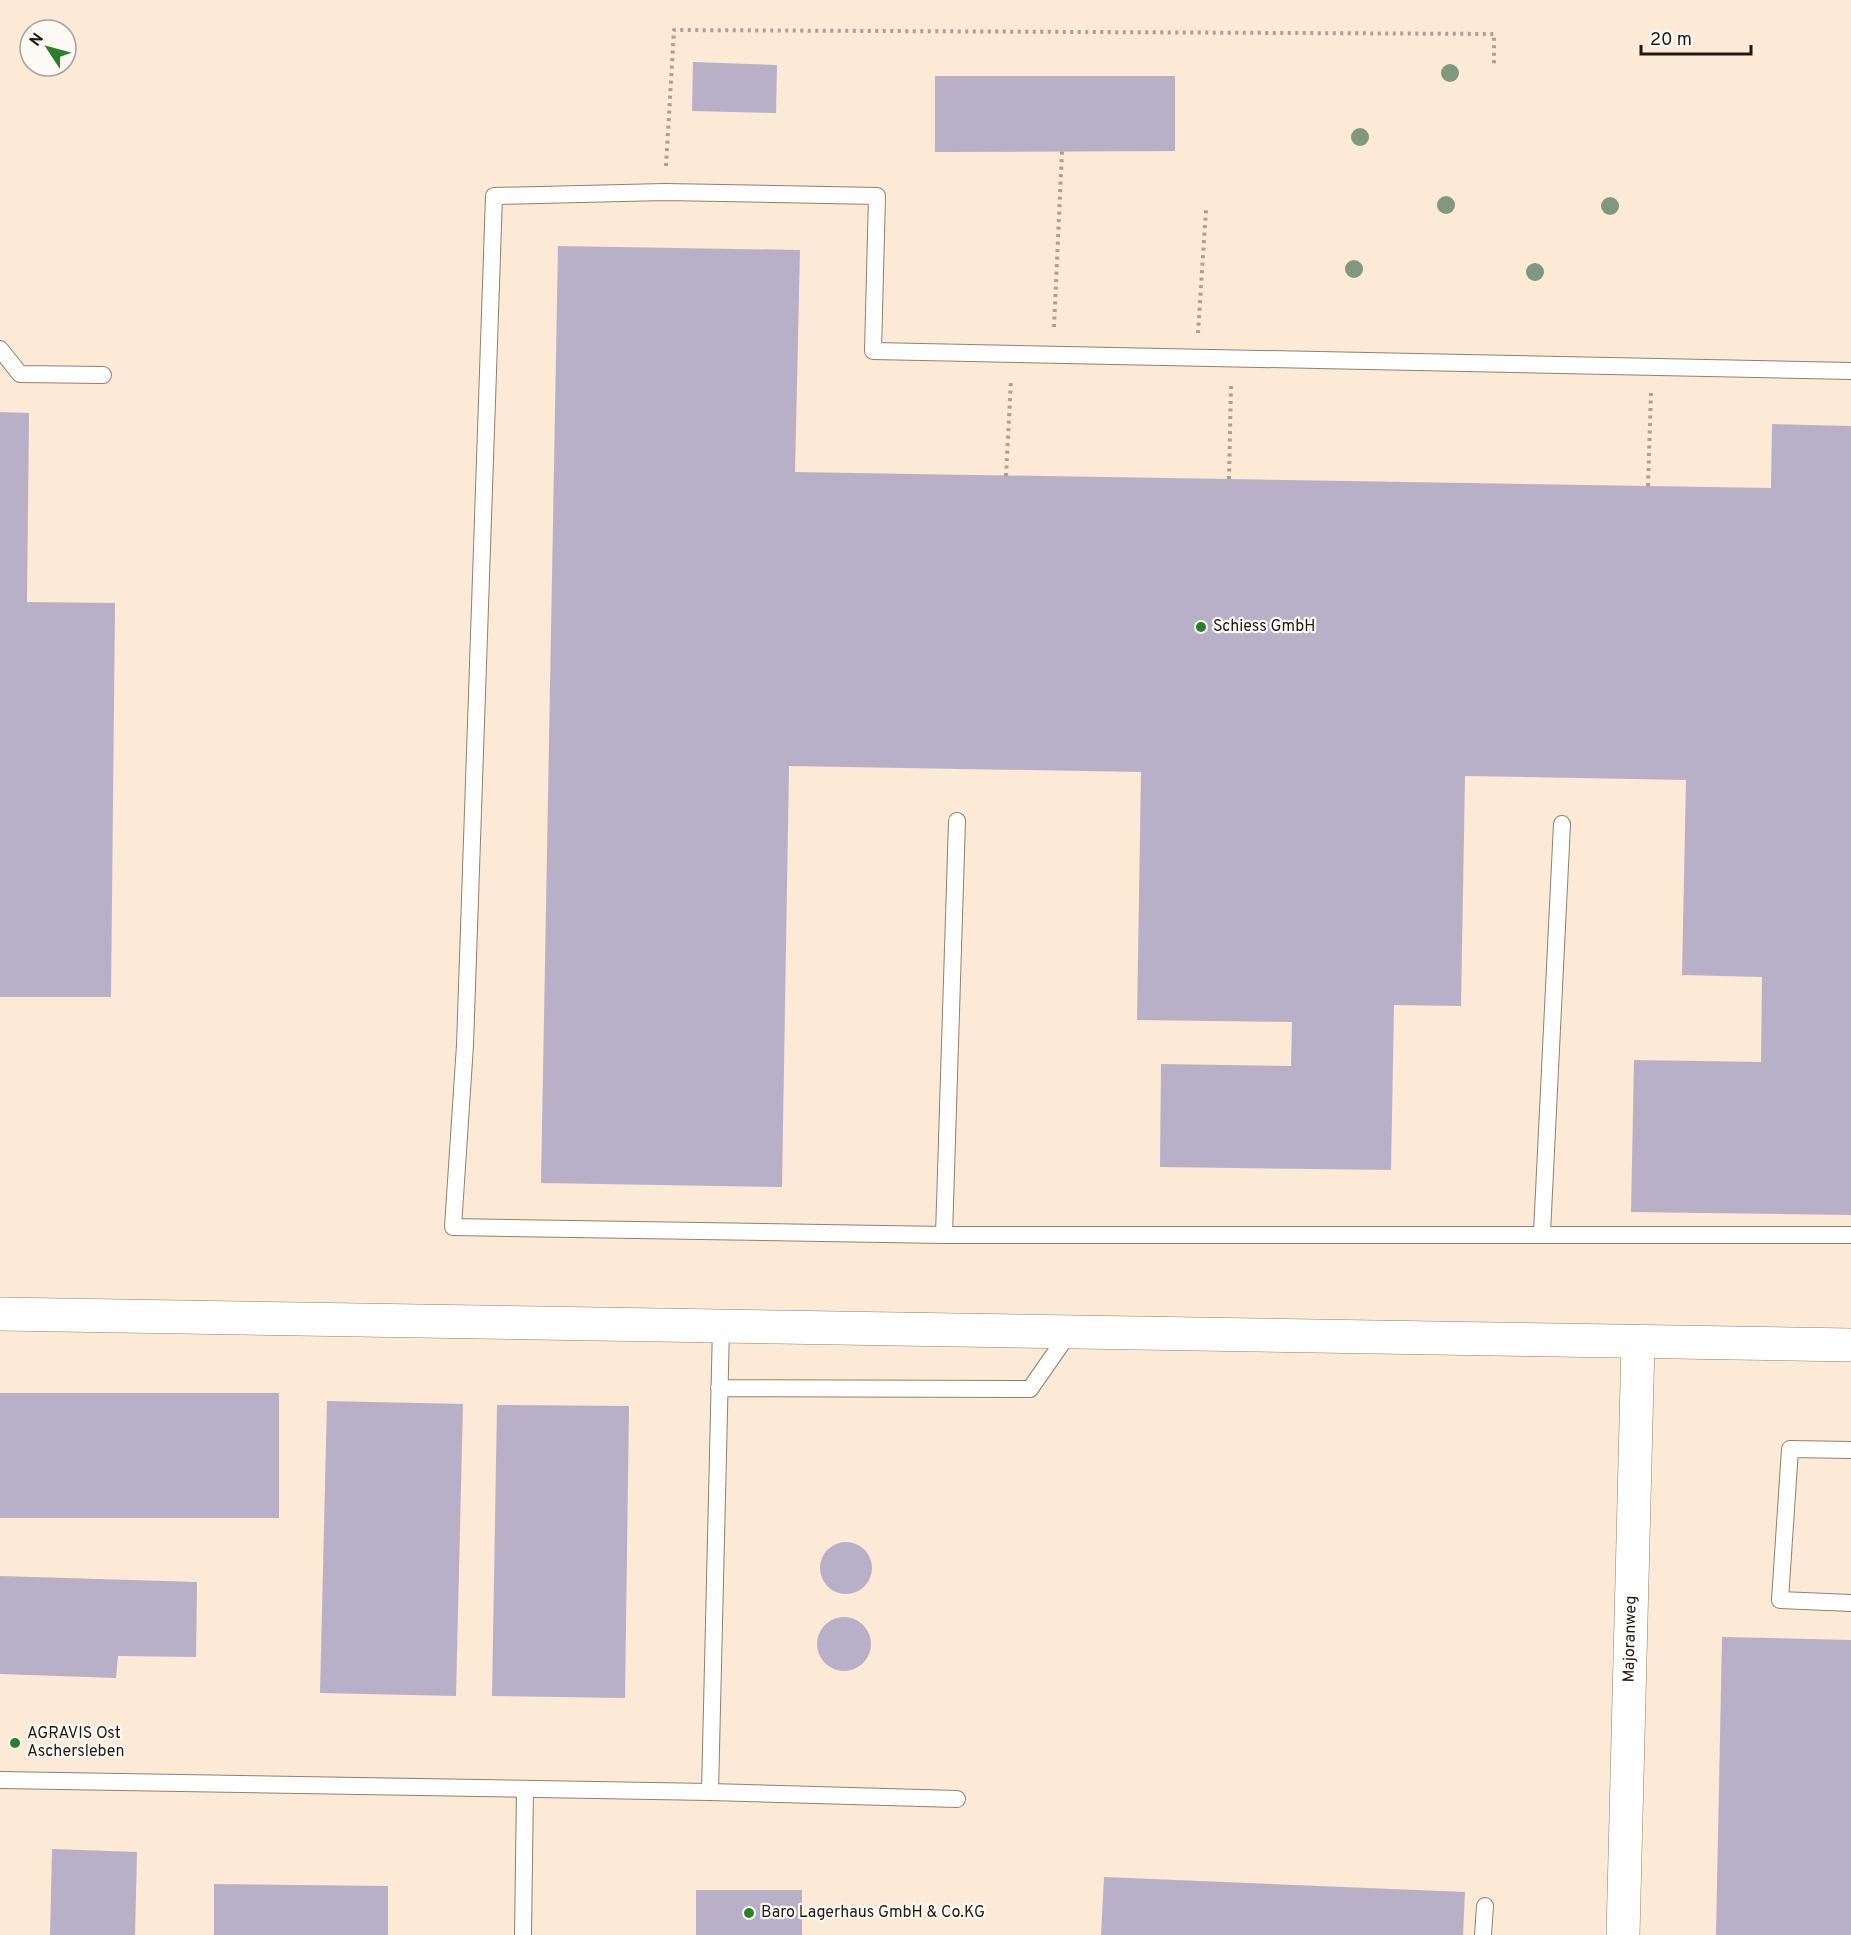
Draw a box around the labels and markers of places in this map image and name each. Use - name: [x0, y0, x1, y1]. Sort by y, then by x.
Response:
- place label: Schiess GmbH: [1213, 617, 1315, 637]
- marker: Schiess GmbH: [1194, 620, 1208, 634]
- place label: AGRAVIS Ost Aschersleben: [27, 1724, 125, 1762]
- marker: AGRAVIS Ost Aschersleben: [8, 1736, 22, 1750]
- place label: Baro Lagerhaus GmbH & Co.KG: [761, 1903, 985, 1923]
- marker: Baro Lagerhaus GmbH & Co.KG: [742, 1906, 756, 1920]

